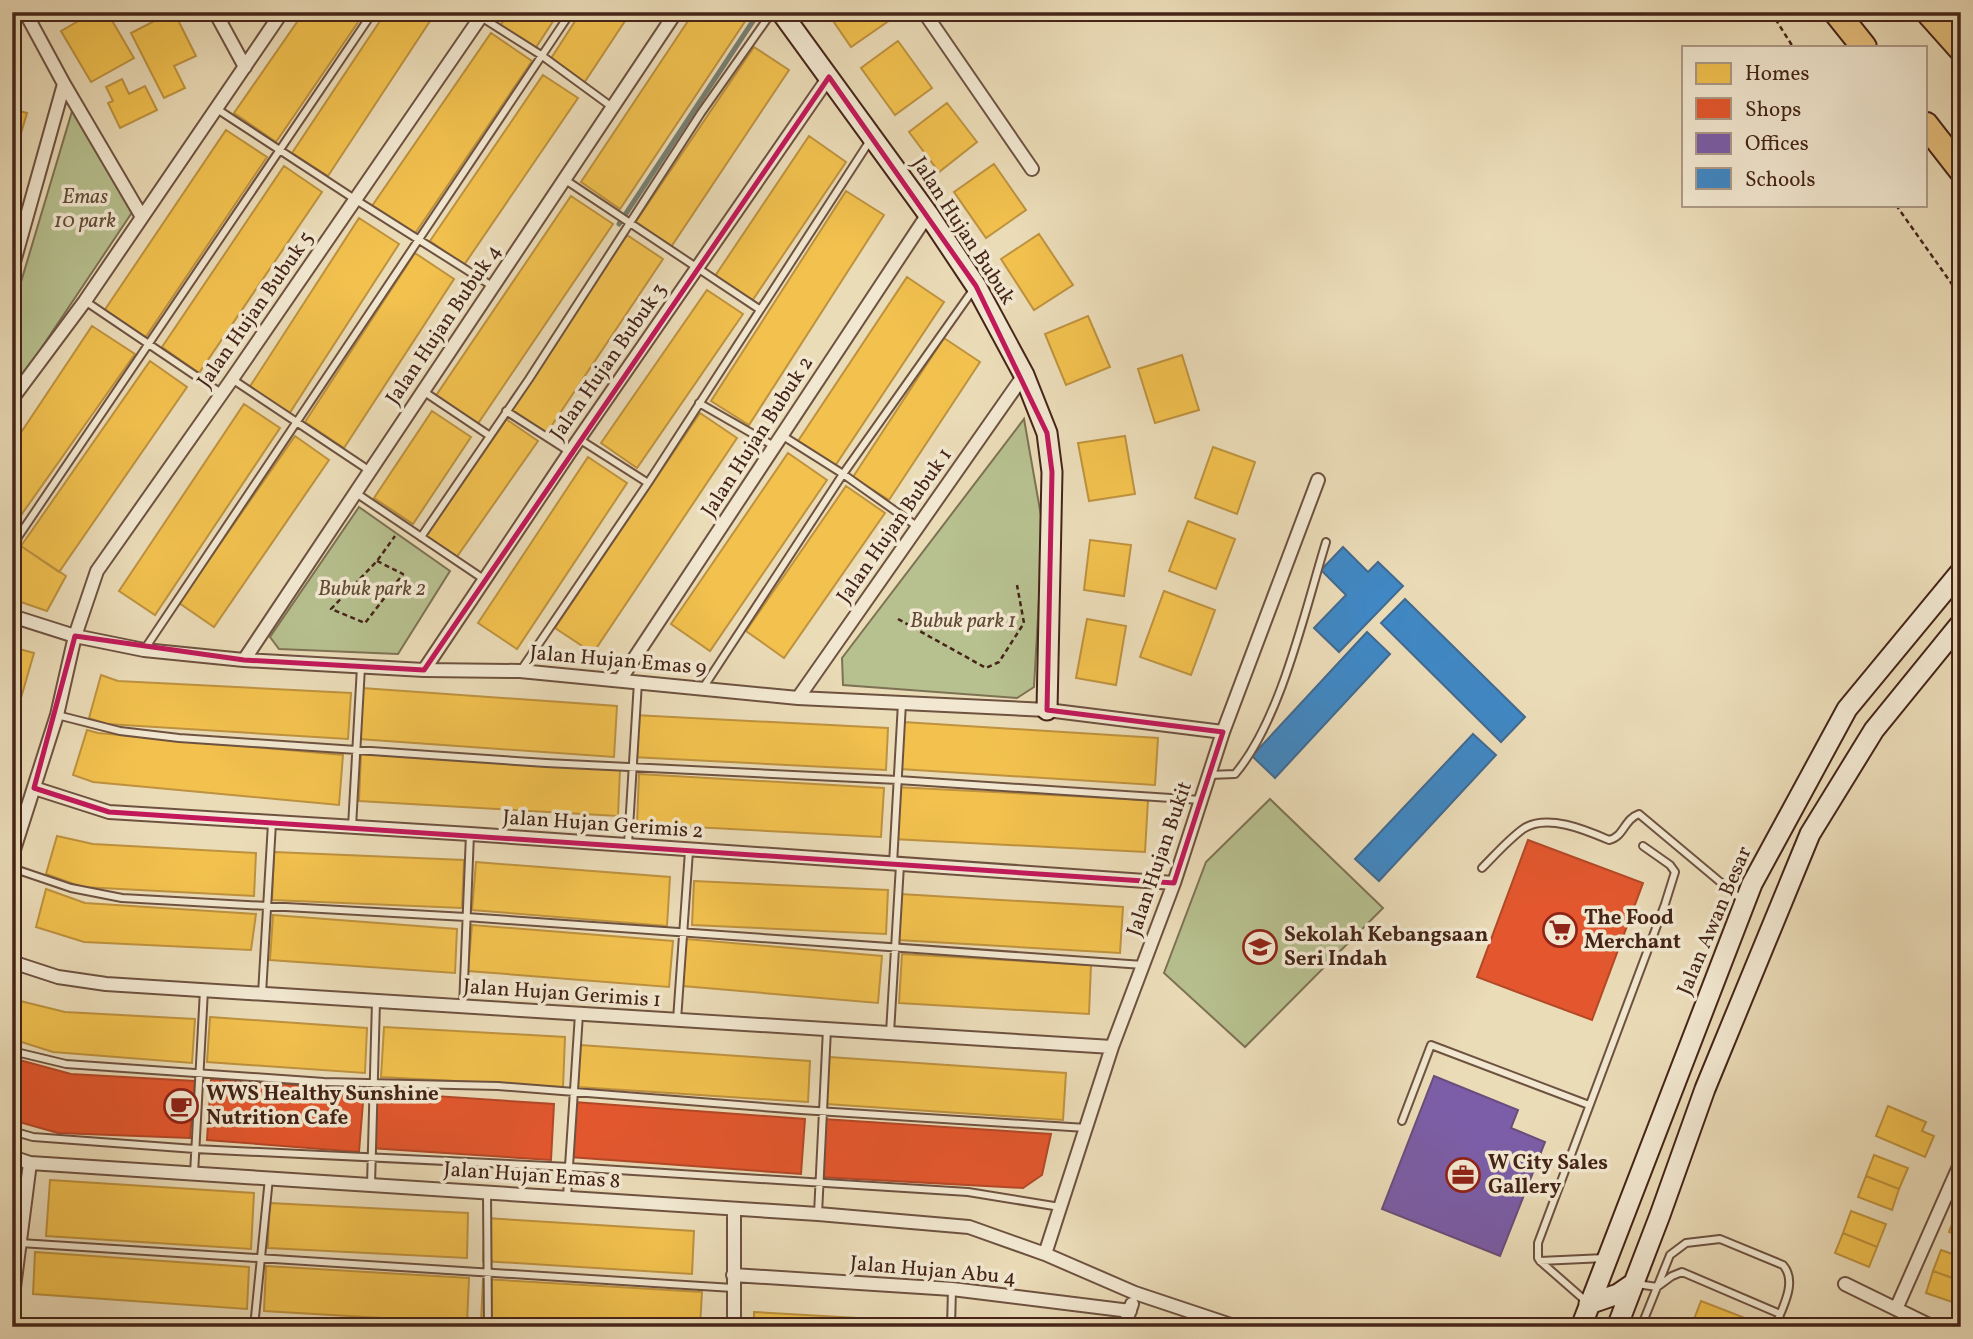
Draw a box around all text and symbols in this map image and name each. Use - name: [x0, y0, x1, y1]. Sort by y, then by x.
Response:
- legend: [1682, 46, 1927, 206]
- text: Homes: [1745, 60, 1810, 89]
- text: Shops: [1745, 96, 1801, 125]
- text: Offices: [1745, 130, 1809, 159]
- street label: Jalan Hujan Bubuk: [904, 151, 1022, 311]
- text: Schools: [1745, 166, 1815, 195]
- park label: Emas 10 park: [54, 183, 116, 236]
- street label: Jalan Hujan Bubuk 5: [191, 226, 321, 394]
- street label: Jalan Hujan Bubuk 4: [379, 239, 509, 411]
- street label: Jalan Hujan Bubuk 3: [544, 277, 674, 447]
- street label: Jalan Hujan Bubuk 2: [695, 351, 821, 523]
- street label: Jalan Hujan Bubuk 1: [830, 442, 960, 610]
- park label: Bubuk park 2: [318, 575, 426, 604]
- park label: Bubuk park 1: [910, 607, 1016, 636]
- street label: Jalan Hujan Emas 9: [528, 639, 708, 683]
- street label: Jalan Hujan Bukit: [1120, 778, 1200, 940]
- street label: Jalan Hujan Gerimis 2: [502, 804, 704, 846]
- street label: Jalan Awan Besar: [1671, 842, 1760, 1000]
- place label: The Food Merchant: [1584, 904, 1681, 957]
- supermarket icon: The Food Merchant: [1541, 911, 1579, 949]
- place label: Sekolah Kebangsaan Seri Indah: [1284, 921, 1489, 974]
- school or university icon: Sekolah Kebangsaan Seri Indah: [1241, 928, 1279, 966]
- street label: Jalan Hujan Gerimis 1: [462, 973, 662, 1015]
- place label: WWS Healthy Sunshine Nutrition Cafe: [206, 1080, 439, 1133]
- cafe icon: WWS Healthy Sunshine Nutrition Cafe: [162, 1087, 200, 1125]
- place label: W City Sales Gallery: [1488, 1149, 1608, 1202]
- street label: Jalan Hujan Emas 8: [443, 1155, 621, 1197]
- office icon: W City Sales Gallery: [1444, 1156, 1482, 1194]
- street label: Jalan Hujan Abu 4: [849, 1249, 1017, 1293]

